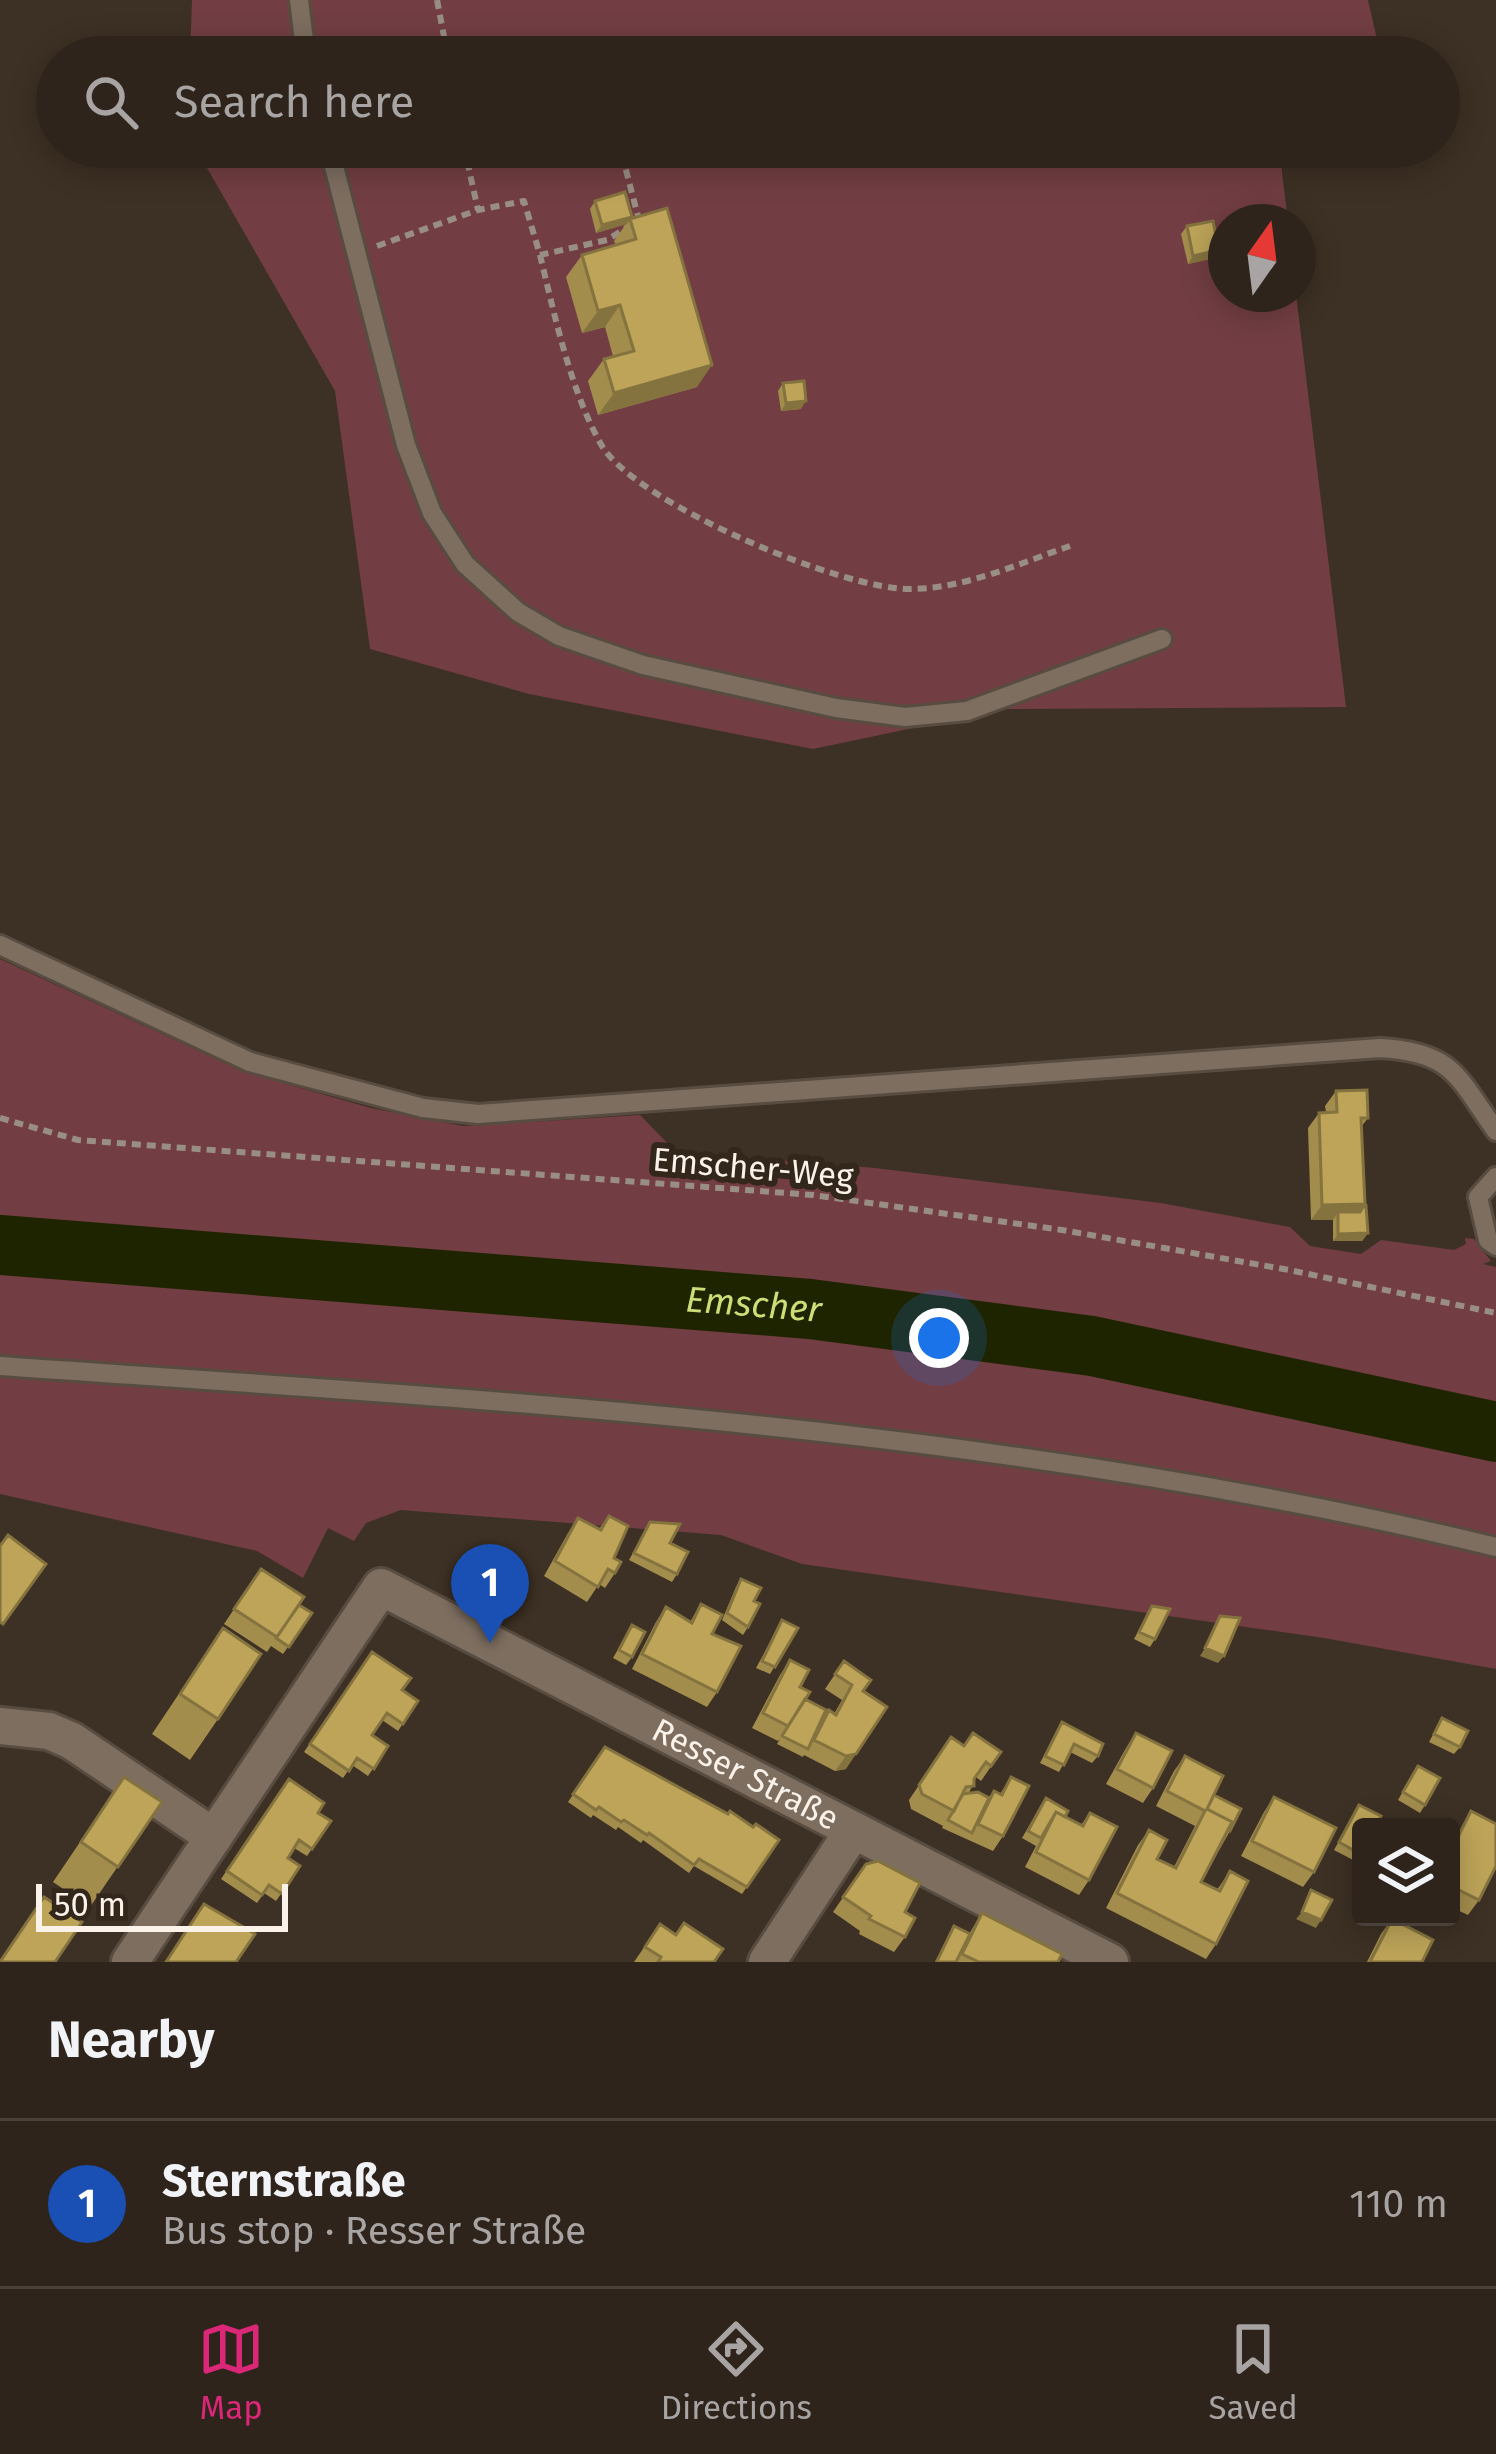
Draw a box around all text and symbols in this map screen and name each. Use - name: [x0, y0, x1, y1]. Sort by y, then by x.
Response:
- search box: [36, 36, 1460, 168]
- icon: search: [78, 69, 144, 135]
- text: Search here: [174, 75, 414, 129]
- north arrow: [1208, 204, 1316, 312]
- street label: Emscher-Weg: [651, 1139, 856, 1197]
- water label: Emscher: [684, 1277, 826, 1332]
- your location: [909, 1308, 969, 1368]
- pin: 1: [451, 1544, 529, 1643]
- street label: Resser Straße: [645, 1710, 845, 1839]
- map controls: [1352, 1818, 1460, 1926]
- button: layers: [1352, 1818, 1460, 1926]
- scale bar: [36, 1878, 288, 1931]
- text: 50 m: [54, 1885, 126, 1925]
- text: Nearby: [48, 2009, 214, 2071]
- text: Sternstraße: [162, 2154, 406, 2208]
- text: 1: [78, 2181, 96, 2227]
- text: 110 m: [1349, 2181, 1448, 2227]
- text: Bus stop · Resser Straße: [162, 2208, 586, 2254]
- tab: Map: [198, 2316, 264, 2428]
- tab: Directions: [661, 2316, 812, 2428]
- tab: Saved: [1208, 2316, 1298, 2428]

